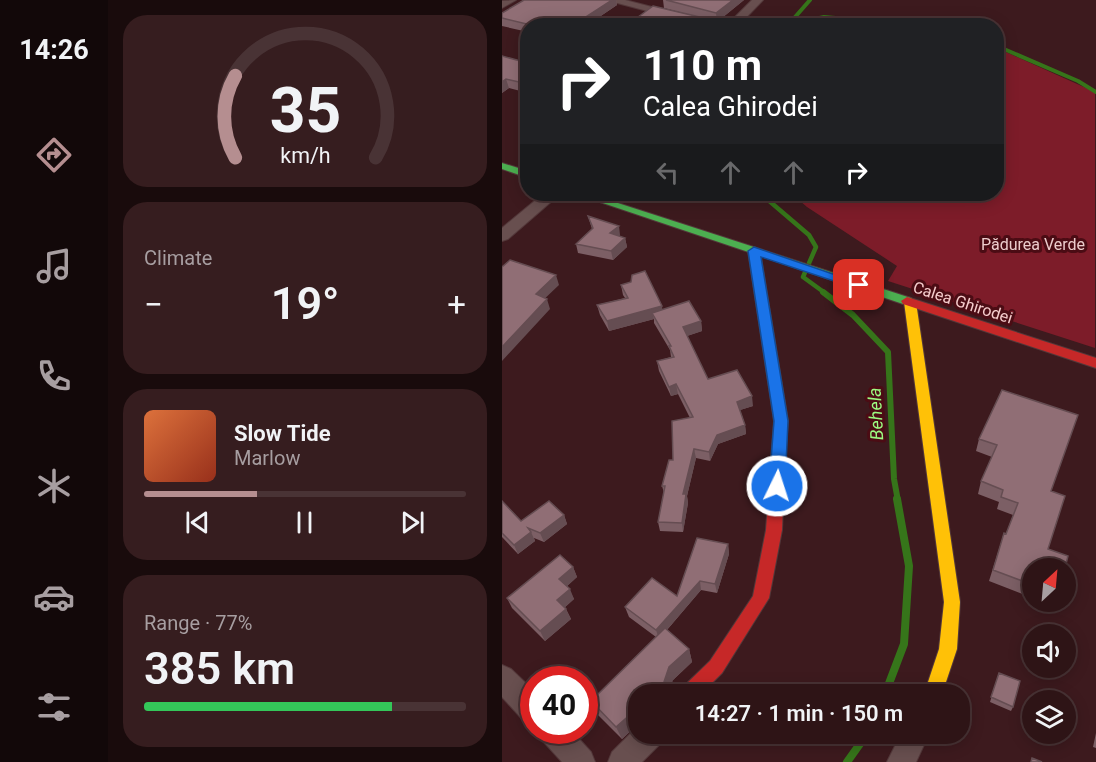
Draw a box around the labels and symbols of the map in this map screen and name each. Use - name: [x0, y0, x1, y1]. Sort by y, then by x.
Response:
- park label: Pădurea Verde: [981, 235, 1085, 254]
- pin: [833, 259, 884, 310]
- street label: Calea Ghirodei: [911, 277, 1015, 328]
- water label: Behela: [864, 387, 887, 441]
- position arrow: [745, 454, 809, 518]
- north arrow: [1022, 558, 1076, 612]
- speed limit sign: 40: [520, 666, 598, 744]

